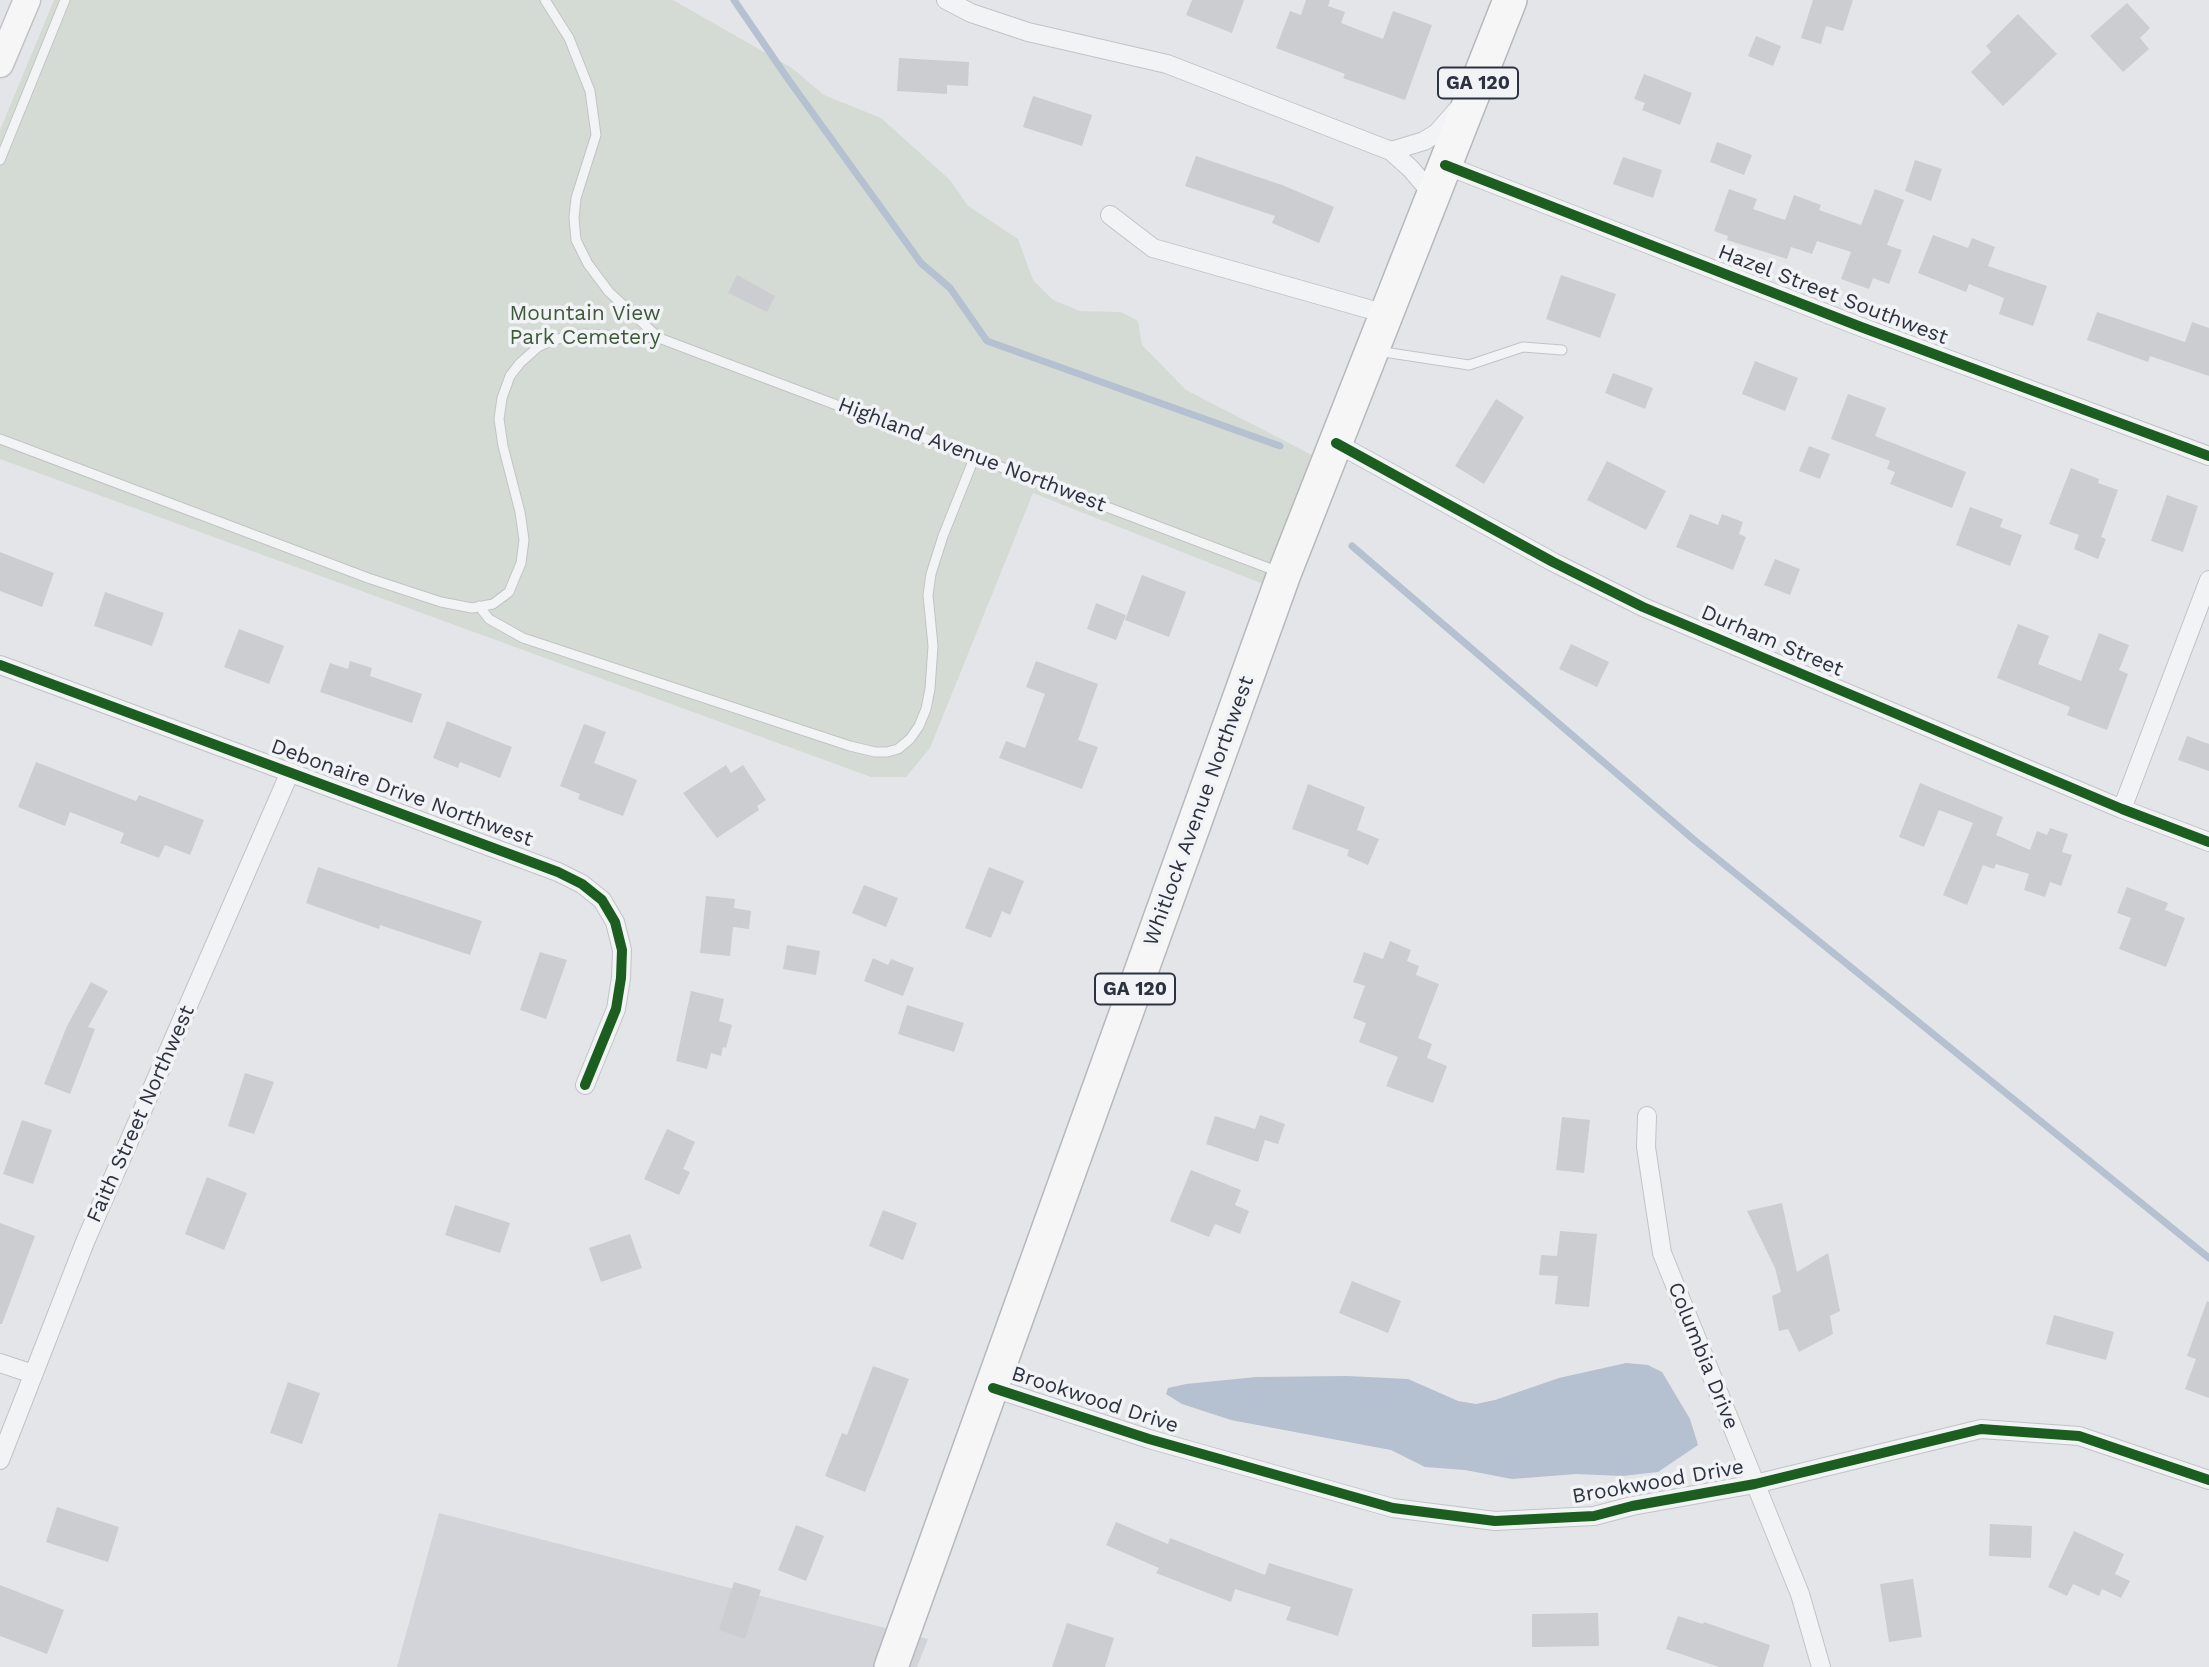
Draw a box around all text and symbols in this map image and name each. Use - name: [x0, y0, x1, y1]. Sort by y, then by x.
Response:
- road number: GA 120: [1438, 68, 1518, 99]
- street label: Hazel Street Southwest: [1715, 239, 1951, 351]
- park label: Mountain View Park Cemetery: [509, 301, 661, 351]
- street label: Highland Avenue Northwest: [835, 392, 1109, 518]
- street label: Durham Street: [1697, 600, 1847, 682]
- street label: Whitlock Avenue Northwest: [1138, 673, 1260, 949]
- street label: Debonaire Drive Northwest: [268, 734, 536, 852]
- road number: GA 120: [1095, 973, 1175, 1004]
- street label: Faith Street Northwest: [82, 1001, 200, 1227]
- street label: Columbia Drive: [1662, 1279, 1744, 1433]
- street label: Brookwood Drive: [1008, 1361, 1182, 1439]
- street label: Brookwood Drive: [1570, 1454, 1746, 1510]

